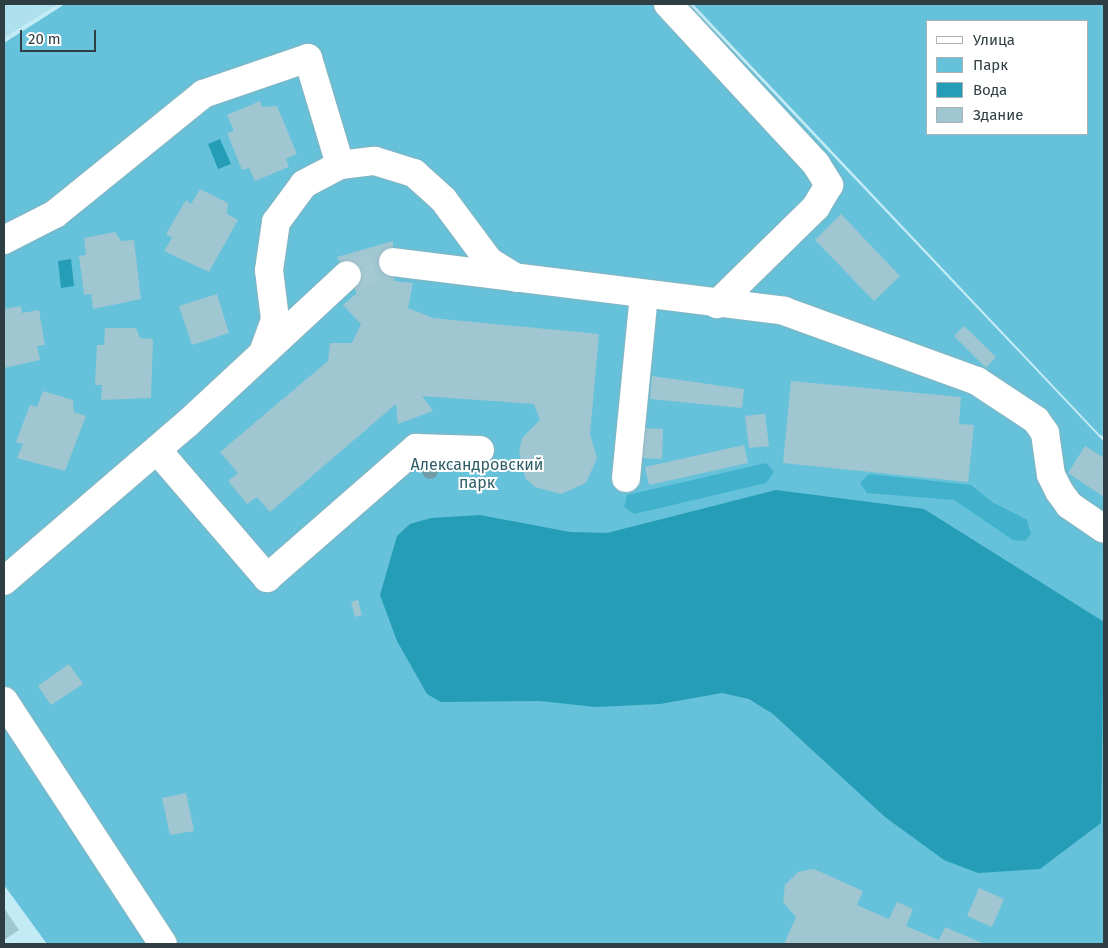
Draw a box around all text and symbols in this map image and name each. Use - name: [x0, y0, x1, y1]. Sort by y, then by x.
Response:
- scale bar: [22, 20, 99, 52]
- legend: [926, 20, 1088, 135]
- text: 20 m: [28, 30, 61, 48]
- text: Улица: [973, 31, 1015, 49]
- text: Парк: [973, 56, 1008, 74]
- text: Вода: [973, 81, 1007, 99]
- text: Здание: [973, 106, 1023, 124]
- park label: Александровский парк: [411, 455, 543, 493]

